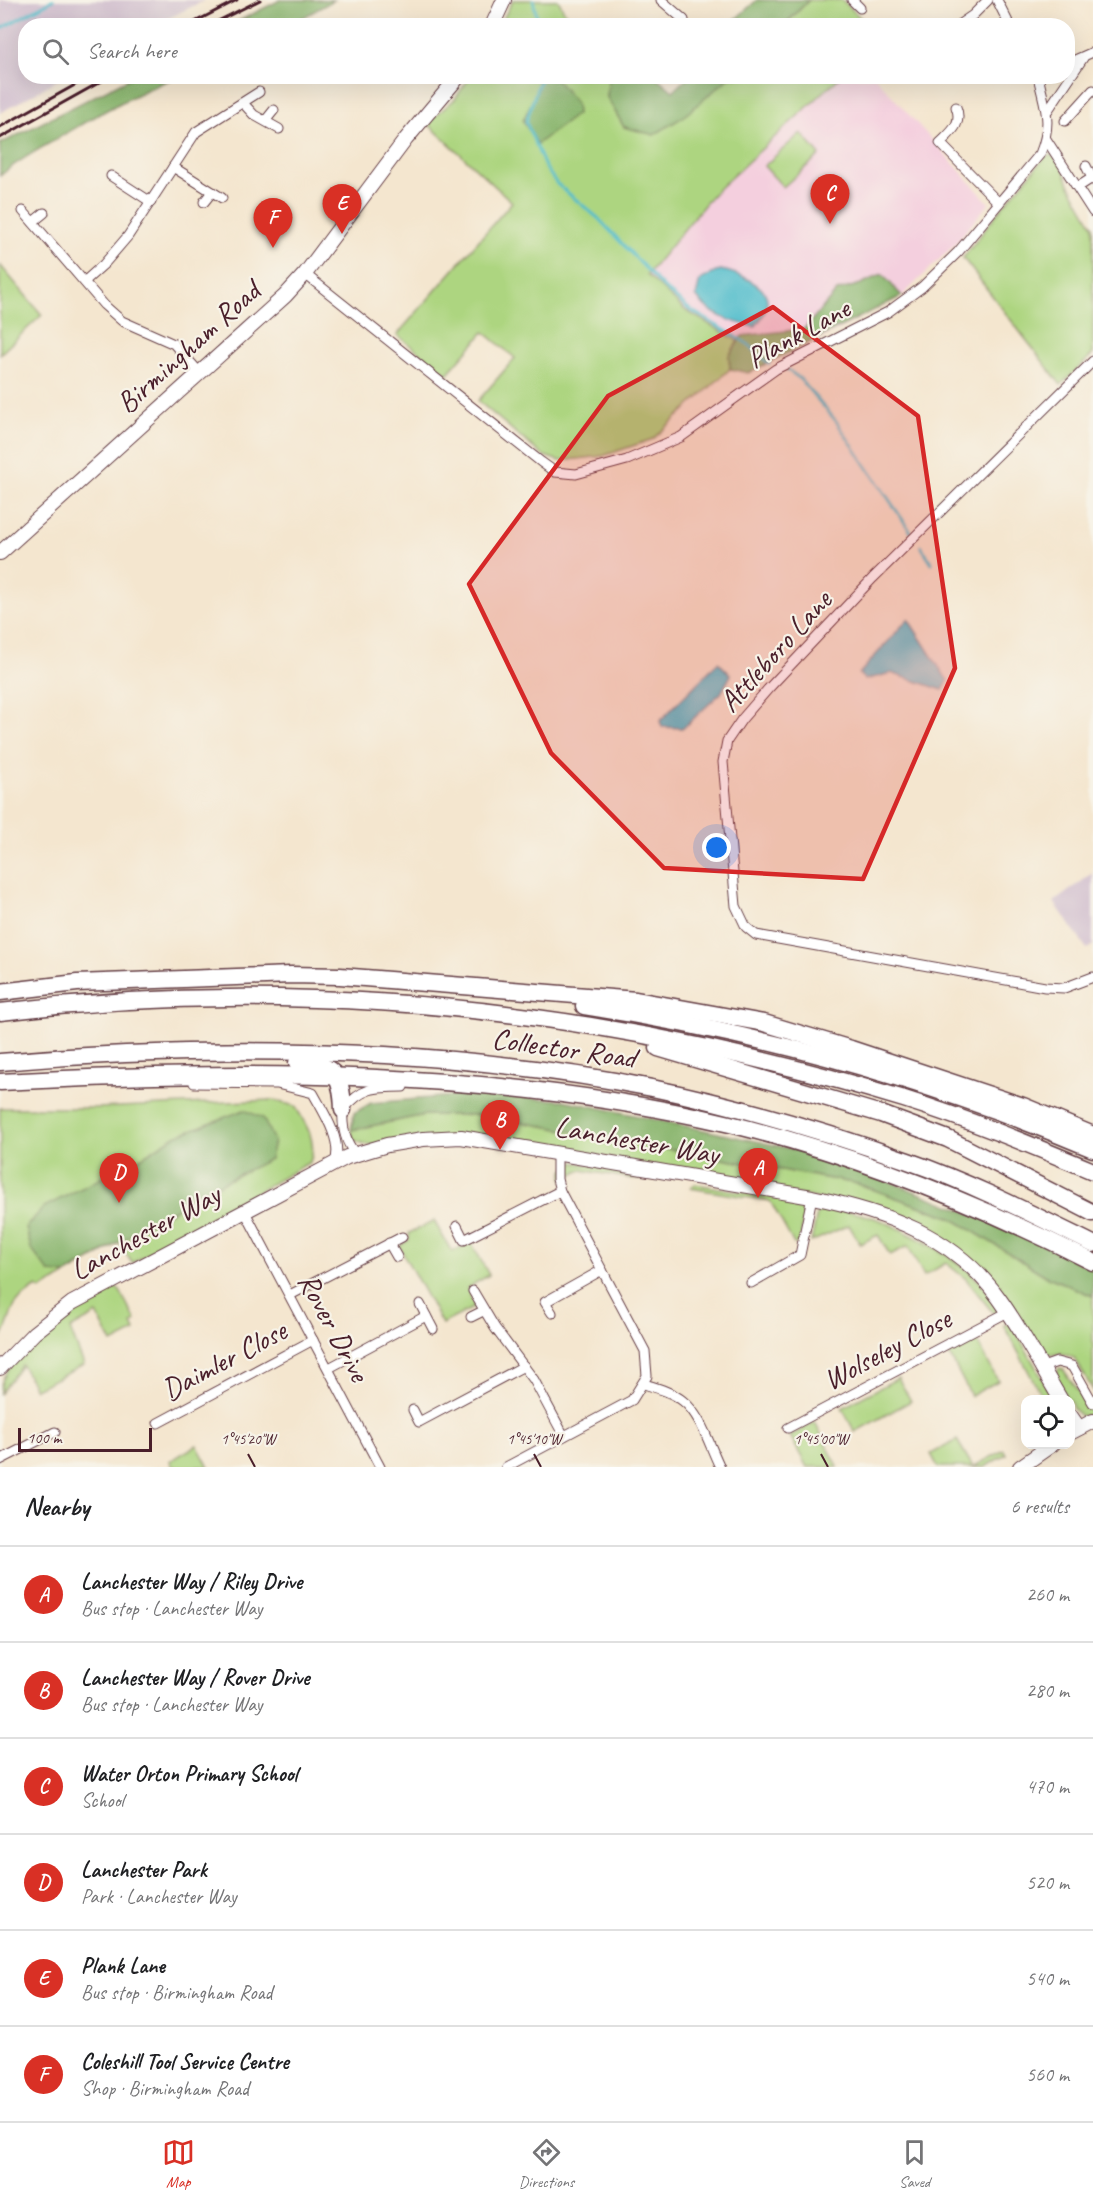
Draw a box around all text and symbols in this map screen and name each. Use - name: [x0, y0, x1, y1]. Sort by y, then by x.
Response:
- search box: [18, 18, 1075, 84]
- icon: search: [39, 35, 72, 68]
- text: Search here: [87, 37, 177, 65]
- pin: C: [810, 174, 850, 224]
- pin: E: [322, 184, 362, 234]
- pin: F: [254, 198, 292, 248]
- street label: Birmingham Road: [108, 270, 271, 422]
- street label: Plank Lane: [740, 288, 858, 377]
- street label: Attleboro Lane: [710, 580, 841, 720]
- your location: [702, 833, 731, 862]
- street label: Collector Road: [490, 1019, 642, 1077]
- pin: B: [480, 1100, 520, 1150]
- street label: Lanchester Way: [552, 1107, 725, 1174]
- pin: A: [738, 1148, 777, 1198]
- pin: D: [100, 1154, 138, 1203]
- street label: Lanchester Way: [63, 1174, 229, 1289]
- street label: Rover Drive: [290, 1266, 379, 1390]
- street label: Wolseley Close: [817, 1298, 959, 1398]
- street label: Daimler Close: [155, 1310, 295, 1409]
- map controls: [1021, 1395, 1075, 1449]
- button: locate: [1021, 1395, 1075, 1449]
- scale bar: [18, 1425, 152, 1452]
- text: 100 m: [27, 1428, 61, 1448]
- text: 1°45'20"W: [221, 1430, 278, 1449]
- text: 1°45'10"W: [507, 1430, 564, 1449]
- text: 1°45'00"W: [794, 1430, 851, 1449]
- text: Nearby: [24, 1490, 89, 1523]
- text: 6 results: [1010, 1494, 1069, 1519]
- text: Lanchester Way / Riley Drive: [81, 1568, 302, 1596]
- text: A: [38, 1582, 49, 1607]
- text: 260 m: [1026, 1582, 1069, 1607]
- text: Bus stop · Lanchester Way: [81, 1596, 262, 1621]
- text: Lanchester Way / Rover Drive: [81, 1664, 309, 1692]
- text: B: [38, 1678, 49, 1703]
- text: 280 m: [1026, 1678, 1069, 1703]
- text: Bus stop · Lanchester Way: [81, 1692, 262, 1717]
- text: Water Orton Primary School: [81, 1760, 298, 1788]
- text: C: [39, 1774, 48, 1799]
- text: 470 m: [1026, 1774, 1069, 1799]
- text: School: [81, 1788, 124, 1813]
- text: Lanchester Park: [81, 1856, 207, 1884]
- text: D: [38, 1870, 49, 1895]
- text: 520 m: [1026, 1870, 1069, 1895]
- text: Park · Lanchester Way: [81, 1884, 237, 1909]
- text: Plank Lane: [81, 1952, 165, 1980]
- text: E: [38, 1966, 49, 1991]
- text: 540 m: [1026, 1966, 1069, 1991]
- text: Bus stop · Birmingham Road: [81, 1980, 272, 2005]
- text: Coleshill Tool Service Centre: [81, 2048, 289, 2076]
- text: F: [39, 2062, 48, 2087]
- text: 560 m: [1026, 2062, 1069, 2087]
- text: Shop · Birmingham Road: [81, 2076, 249, 2101]
- tab: Map: [162, 2136, 195, 2192]
- tab: Directions: [519, 2136, 574, 2192]
- tab: Saved: [898, 2136, 931, 2192]

